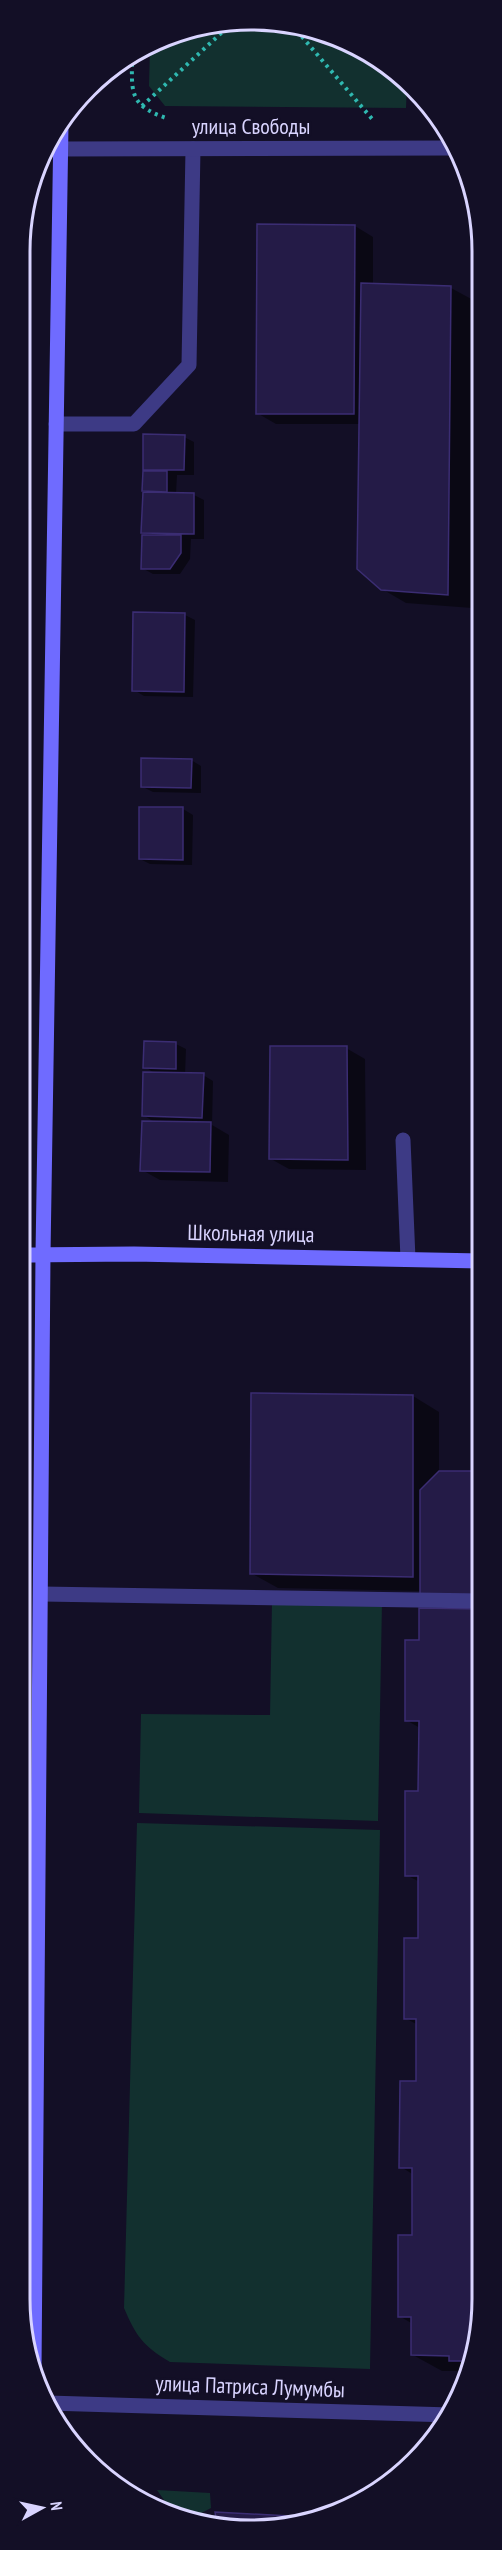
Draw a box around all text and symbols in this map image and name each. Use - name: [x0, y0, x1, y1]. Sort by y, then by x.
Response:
- street label: улица Свободы: [192, 112, 310, 140]
- street label: Школьная улица: [187, 1218, 315, 1248]
- street label: улица Патриса Лумумбы: [155, 2369, 345, 2403]
- north arrow: [12, 2478, 72, 2538]
- text: N: [46, 2500, 67, 2512]

